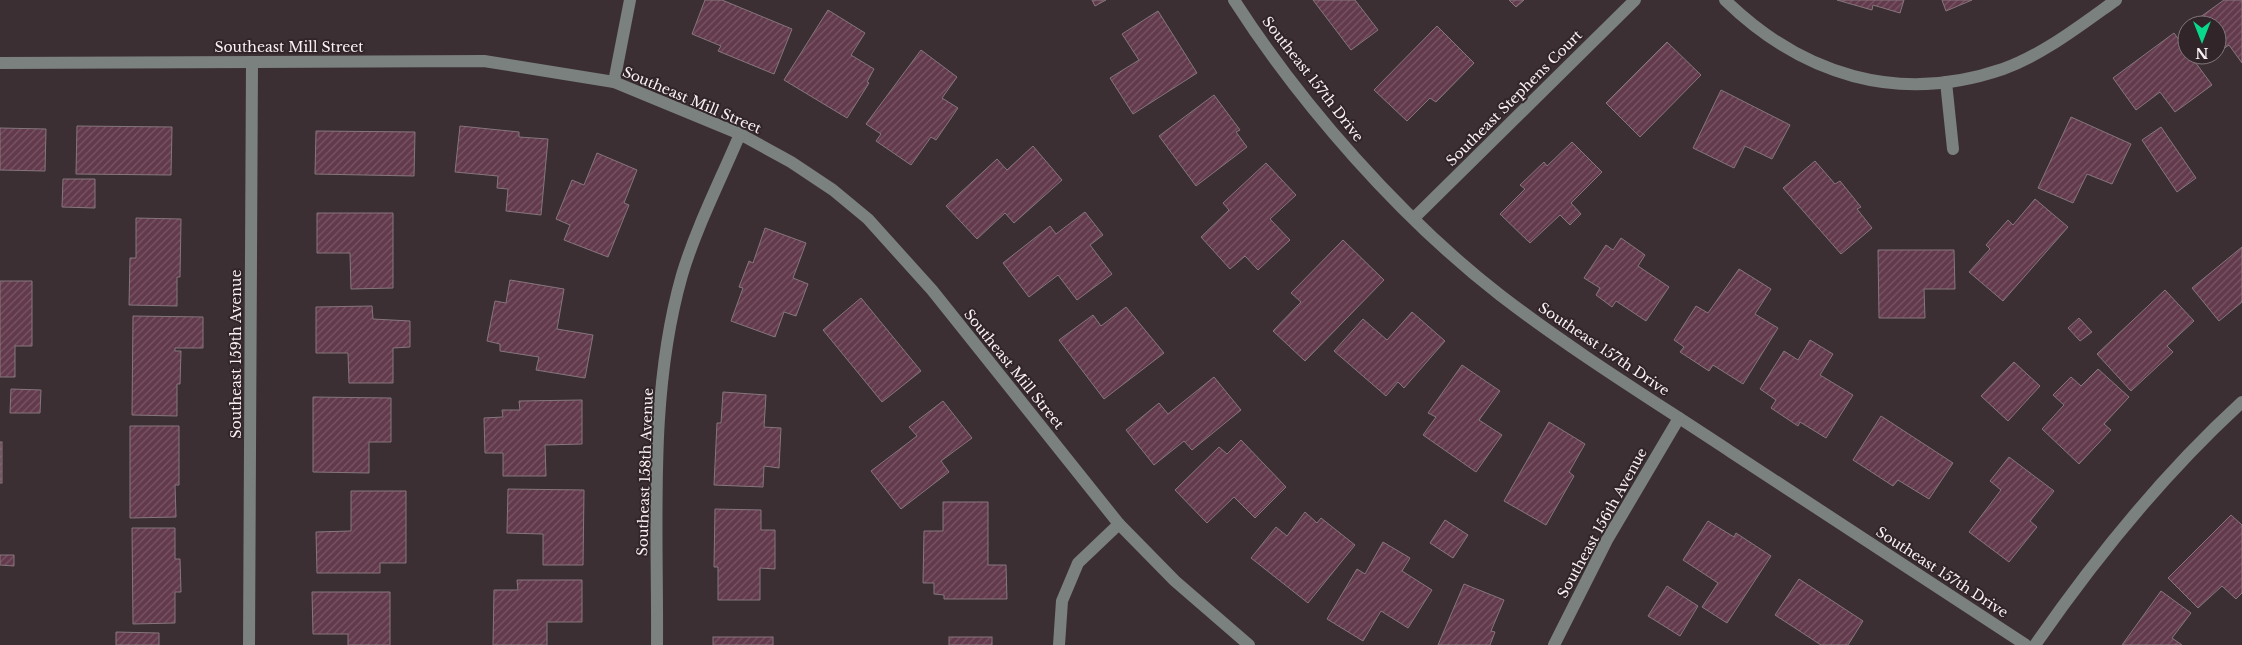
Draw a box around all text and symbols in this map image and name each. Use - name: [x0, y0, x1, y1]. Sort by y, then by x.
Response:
- street label: Southeast 157th Drive: [1258, 13, 1368, 145]
- north arrow: [2177, 15, 2227, 65]
- street label: Southeast Stephens Court: [1442, 26, 1586, 170]
- street label: Southeast Mill Street: [214, 38, 364, 56]
- text: N: [2195, 44, 2209, 62]
- street label: Southeast Mill Street: [620, 63, 765, 138]
- street label: Southeast 159th Avenue: [227, 270, 245, 438]
- street label: Southeast 157th Drive: [1535, 298, 1673, 400]
- street label: Southeast Mill Street: [960, 305, 1068, 433]
- street label: Southeast 158th Avenue: [633, 388, 657, 556]
- street label: Southeast 156th Avenue: [1553, 445, 1651, 601]
- street label: Southeast 157th Drive: [1872, 522, 2012, 622]

